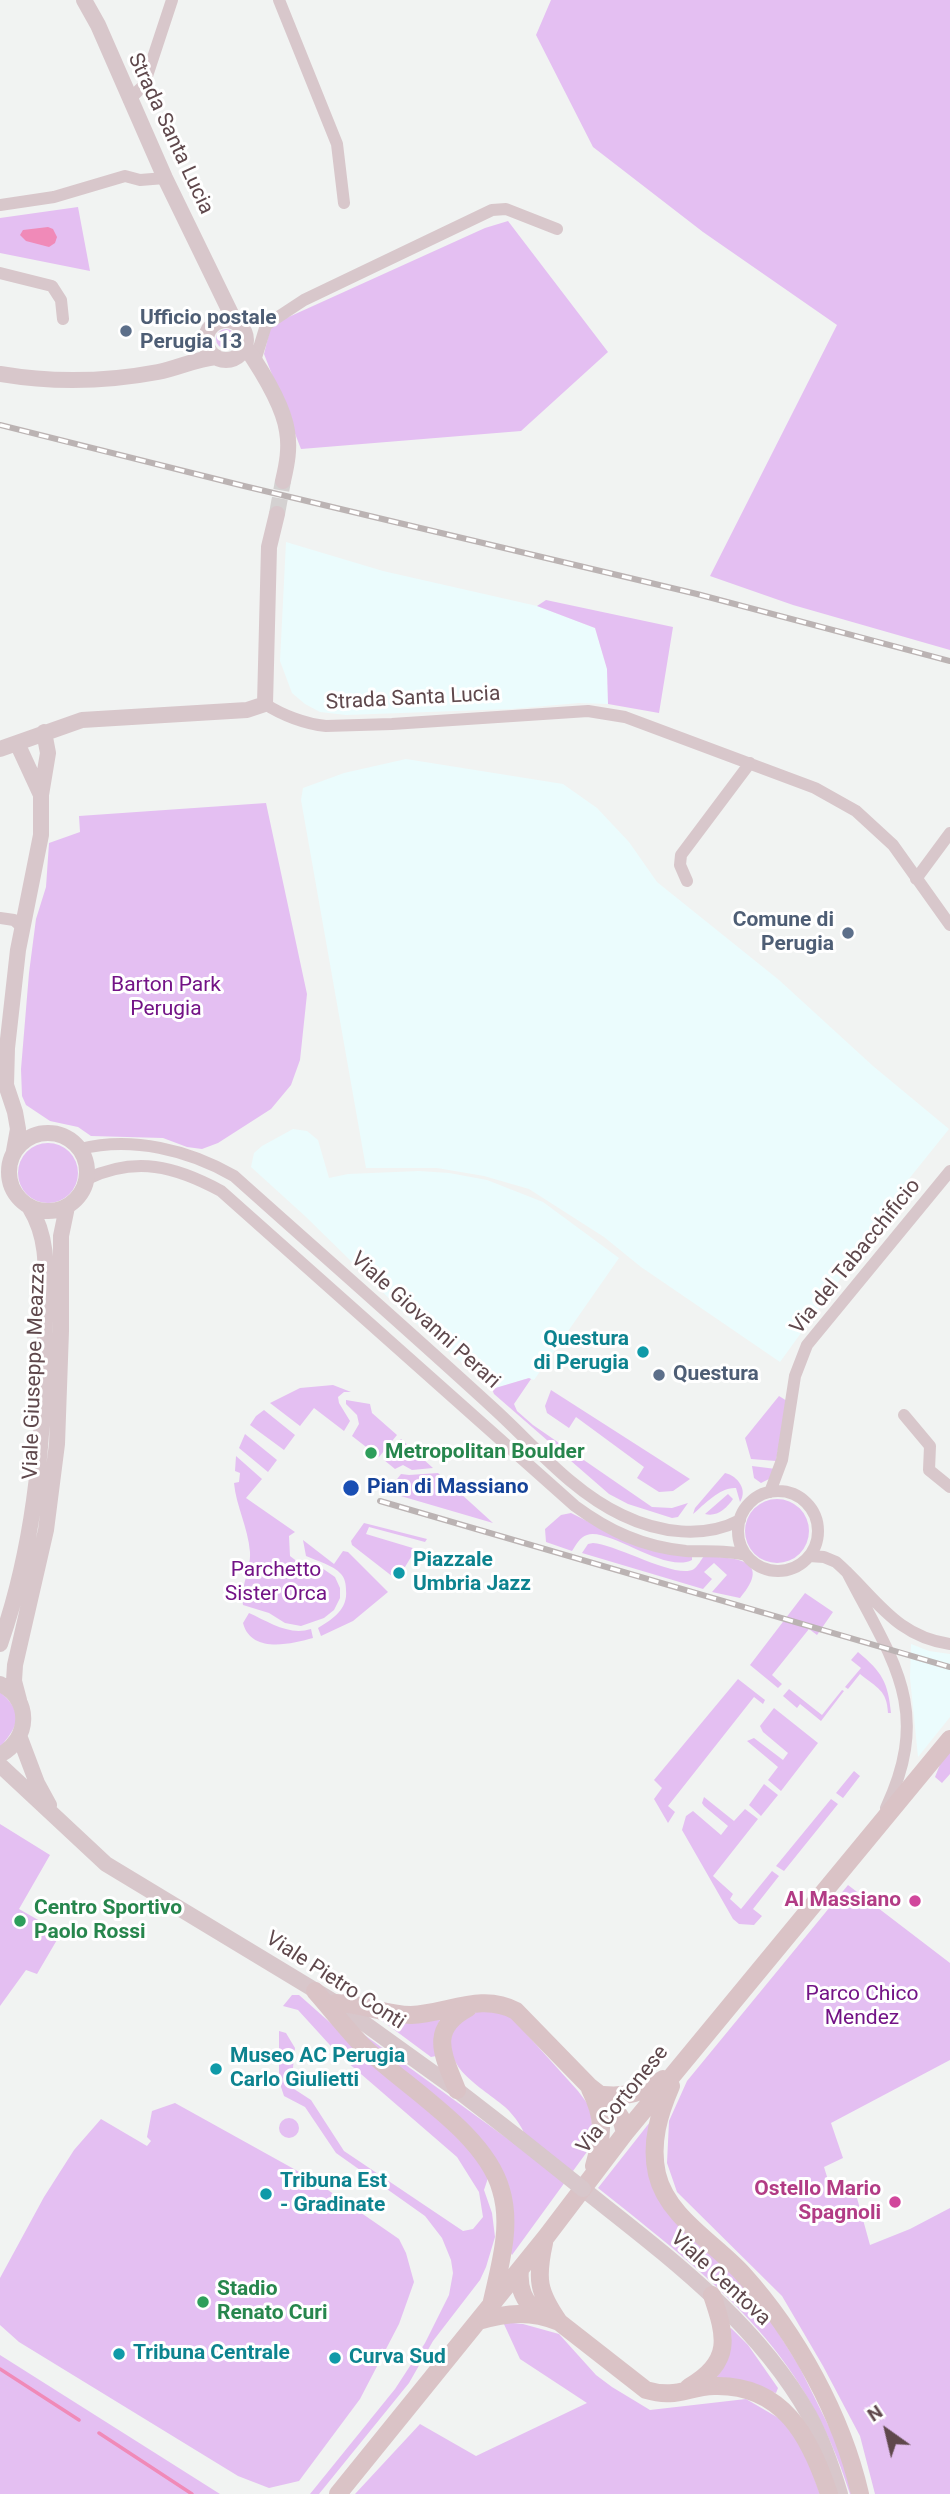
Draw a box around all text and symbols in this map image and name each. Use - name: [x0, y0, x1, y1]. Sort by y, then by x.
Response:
- street label: Strada Santa Lucia: [122, 49, 218, 219]
- place label: Ufficio postale Perugia 13: [140, 306, 277, 356]
- marker: Ufficio postale Perugia 13: [118, 323, 134, 339]
- street label: Strada Santa Lucia: [325, 682, 501, 716]
- place label: Comune di Perugia: [733, 908, 834, 958]
- marker: Comune di Perugia: [840, 925, 856, 941]
- park label: Barton Park Perugia: [111, 973, 221, 1023]
- street label: Via del Tabacchificio: [786, 1174, 926, 1340]
- street label: Viale Giovanni Perari: [345, 1247, 505, 1395]
- street label: Viale Giuseppe Meazza: [19, 1262, 51, 1480]
- place label: Questura di Perugia: [533, 1327, 629, 1377]
- marker: Questura di Perugia: [635, 1344, 651, 1360]
- place label: Questura: [673, 1362, 759, 1388]
- marker: Questura: [651, 1367, 667, 1383]
- place label: Metropolitan Boulder: [385, 1440, 585, 1466]
- marker: Metropolitan Boulder: [363, 1445, 379, 1461]
- place label: Pian di Massiano: [367, 1475, 529, 1501]
- marker: Pian di Massiano: [341, 1478, 361, 1498]
- place label: Piazzale Umbria Jazz: [413, 1548, 531, 1598]
- park label: Parchetto Sister Orca: [225, 1558, 327, 1608]
- marker: Piazzale Umbria Jazz: [391, 1565, 407, 1581]
- place label: Al Massiano: [784, 1888, 901, 1914]
- marker: Al Massiano: [907, 1893, 923, 1909]
- place label: Centro Sportivo Paolo Rossi: [34, 1896, 182, 1946]
- marker: Centro Sportivo Paolo Rossi: [12, 1913, 28, 1929]
- street label: Viale Pietro Conti: [261, 1927, 409, 2035]
- park label: Parco Chico Mendez: [806, 1982, 918, 2032]
- street label: Via Cortonese: [572, 2041, 674, 2159]
- place label: Museo AC Perugia Carlo Giulietti: [230, 2044, 405, 2094]
- marker: Museo AC Perugia Carlo Giulietti: [208, 2061, 224, 2077]
- place label: Tribuna Est - Gradinate: [280, 2169, 387, 2219]
- place label: Ostello Mario Spagnoli: [754, 2177, 881, 2227]
- marker: Tribuna Est - Gradinate: [258, 2186, 274, 2202]
- marker: Ostello Mario Spagnoli: [887, 2194, 903, 2210]
- street label: Viale Centova: [665, 2226, 775, 2332]
- place label: Stadio Renato Curi: [217, 2277, 327, 2327]
- marker: Stadio Renato Curi: [195, 2294, 211, 2310]
- place label: Tribuna Centrale: [133, 2341, 290, 2367]
- place label: Curva Sud: [349, 2345, 446, 2371]
- marker: Tribuna Centrale: [111, 2346, 127, 2362]
- marker: Curva Sud: [327, 2350, 343, 2366]
- north arrow: [852, 2396, 922, 2466]
- text: N: [863, 2400, 887, 2426]

